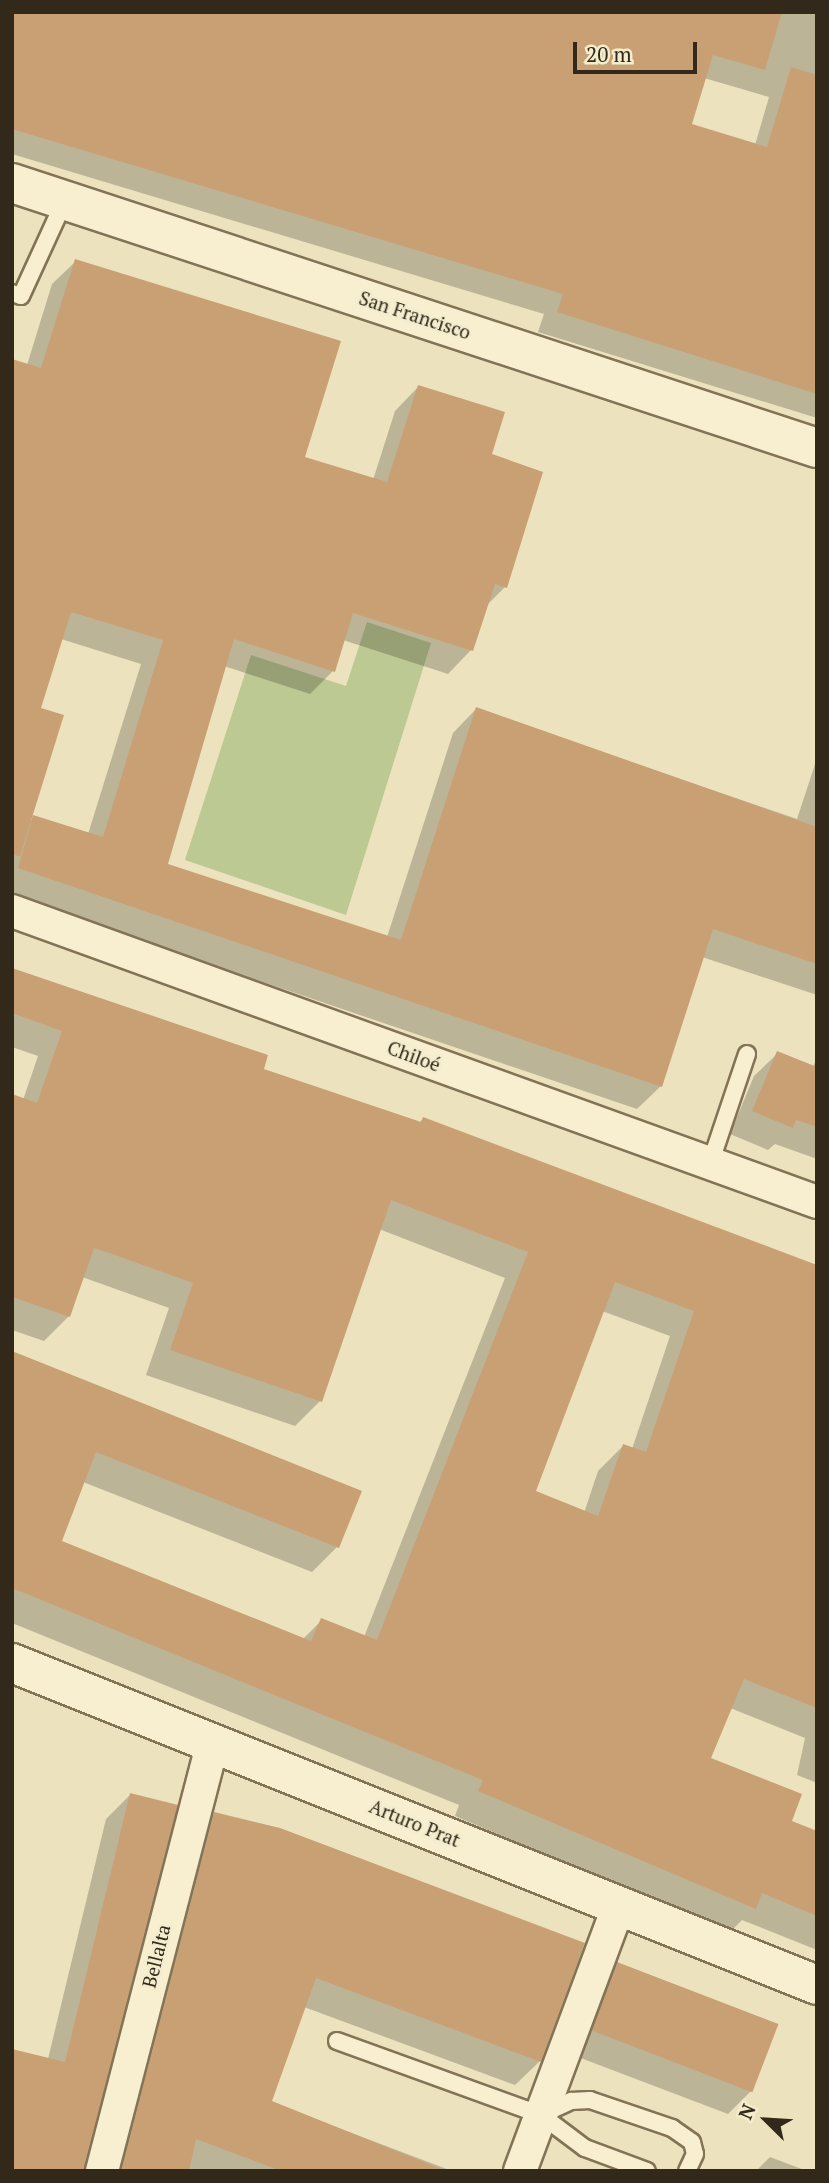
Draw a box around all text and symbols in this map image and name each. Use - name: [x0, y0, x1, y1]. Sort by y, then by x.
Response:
- scale bar: [577, 28, 701, 72]
- text: 20 m: [586, 40, 632, 68]
- street label: San Francisco: [356, 286, 474, 344]
- street label: Chiloé: [384, 1036, 444, 1076]
- street label: Arturo Prat: [366, 1794, 464, 1852]
- street label: Bellalta: [137, 1922, 175, 1990]
- north arrow: [731, 2085, 801, 2155]
- text: N: [732, 2100, 761, 2123]

